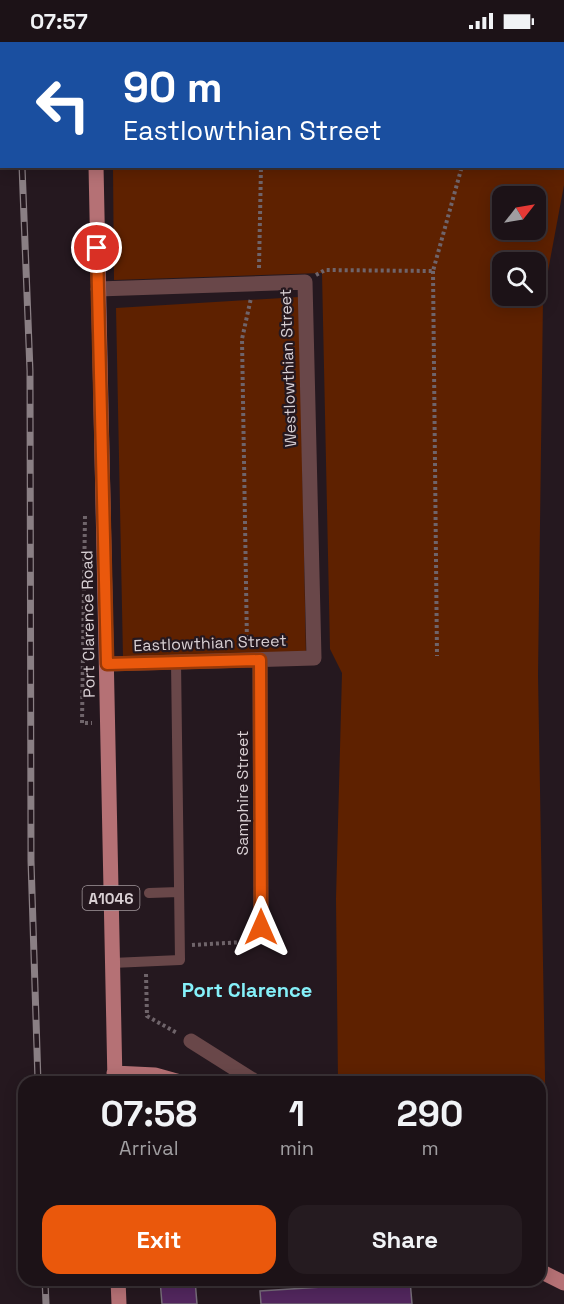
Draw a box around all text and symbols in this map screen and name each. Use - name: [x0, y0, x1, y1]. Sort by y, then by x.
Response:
- text: 07:57: [30, 7, 88, 35]
- text: 90 m: [123, 61, 223, 114]
- icon: left: [24, 66, 102, 144]
- text: Eastlowthian Street: [123, 113, 382, 148]
- north arrow: [492, 186, 546, 240]
- map controls: [492, 186, 546, 306]
- pin: [71, 222, 122, 273]
- icon: arrive: [80, 231, 113, 264]
- button: search: [492, 252, 546, 306]
- street label: Westlowthian Street: [275, 288, 301, 448]
- street label: Port Clarence Road: [76, 550, 100, 698]
- street label: Eastlowthian Street: [133, 630, 287, 656]
- street label: Samphire Street: [232, 730, 253, 856]
- road number: A1046: [82, 886, 140, 910]
- position arrow: [229, 895, 293, 959]
- district label: Port Clarence: [182, 977, 312, 1003]
- text: 07:58: [101, 1091, 197, 1137]
- text: 1: [289, 1091, 305, 1137]
- text: 290: [397, 1091, 463, 1137]
- text: Arrival: [119, 1135, 179, 1161]
- text: min: [280, 1135, 314, 1161]
- text: m: [421, 1135, 439, 1161]
- button: Exit: [42, 1205, 276, 1274]
- button: Share: [288, 1205, 522, 1274]

